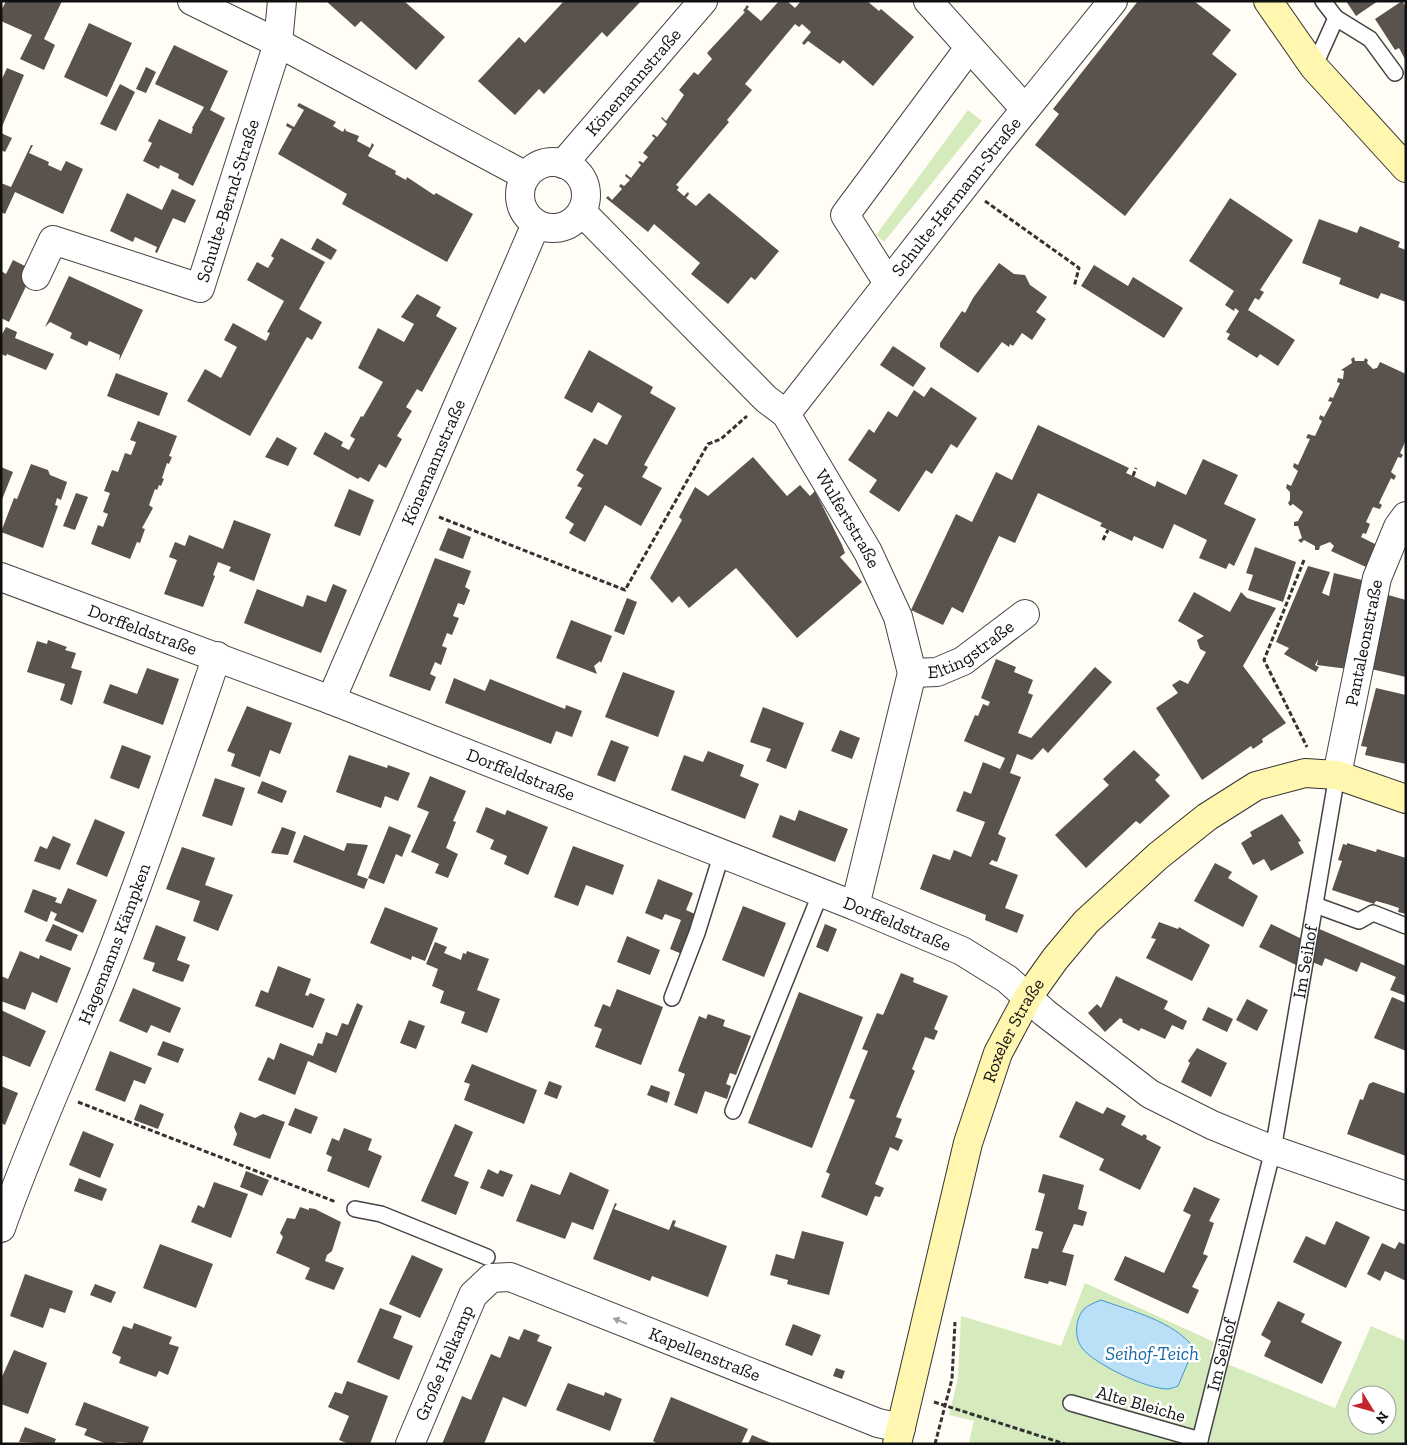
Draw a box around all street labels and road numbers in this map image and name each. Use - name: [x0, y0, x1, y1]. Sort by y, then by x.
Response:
- street label: Könemannstraße: [581, 24, 686, 141]
- street label: Schulte-Hermann-Straße: [887, 113, 1026, 281]
- street label: Schulte-Bernd-Straße: [192, 117, 264, 285]
- street label: Könemannstraße: [397, 396, 470, 529]
- street label: Wulfertstraße: [810, 465, 885, 572]
- street label: Pantaleonstraße: [1340, 578, 1387, 708]
- street label: Dorffeldstraße: [85, 599, 200, 660]
- street label: Eltingstraße: [927, 615, 1018, 683]
- street label: Dorffeldstraße: [463, 743, 578, 806]
- street label: Hagemanns Kämpken: [73, 860, 155, 1028]
- street label: Dorffeldstraße: [840, 892, 954, 956]
- street label: Im Seihof: [1288, 923, 1322, 1000]
- street label: Roxeler Straße: [978, 974, 1049, 1085]
- street label: Große Helkamp: [410, 1302, 478, 1424]
- street label: Im Seihof: [1202, 1315, 1241, 1393]
- street label: Kapellenstraße: [646, 1322, 764, 1386]
- street label: Alte Bleiche: [1094, 1381, 1188, 1427]

